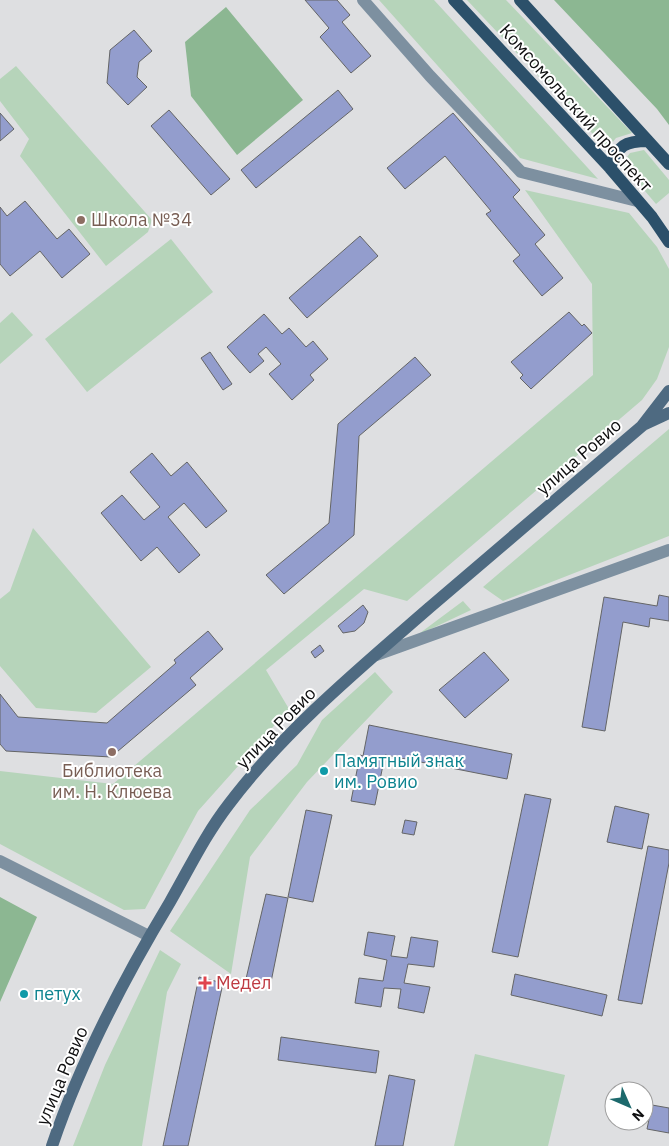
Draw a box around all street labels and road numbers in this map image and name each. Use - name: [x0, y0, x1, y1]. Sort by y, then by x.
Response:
- street label: Комсомольский проспект: [495, 19, 658, 197]
- street label: улица Ровио: [531, 413, 626, 500]
- street label: улица Ровио: [231, 682, 321, 774]
- street label: улица Ровио: [30, 1023, 93, 1129]

